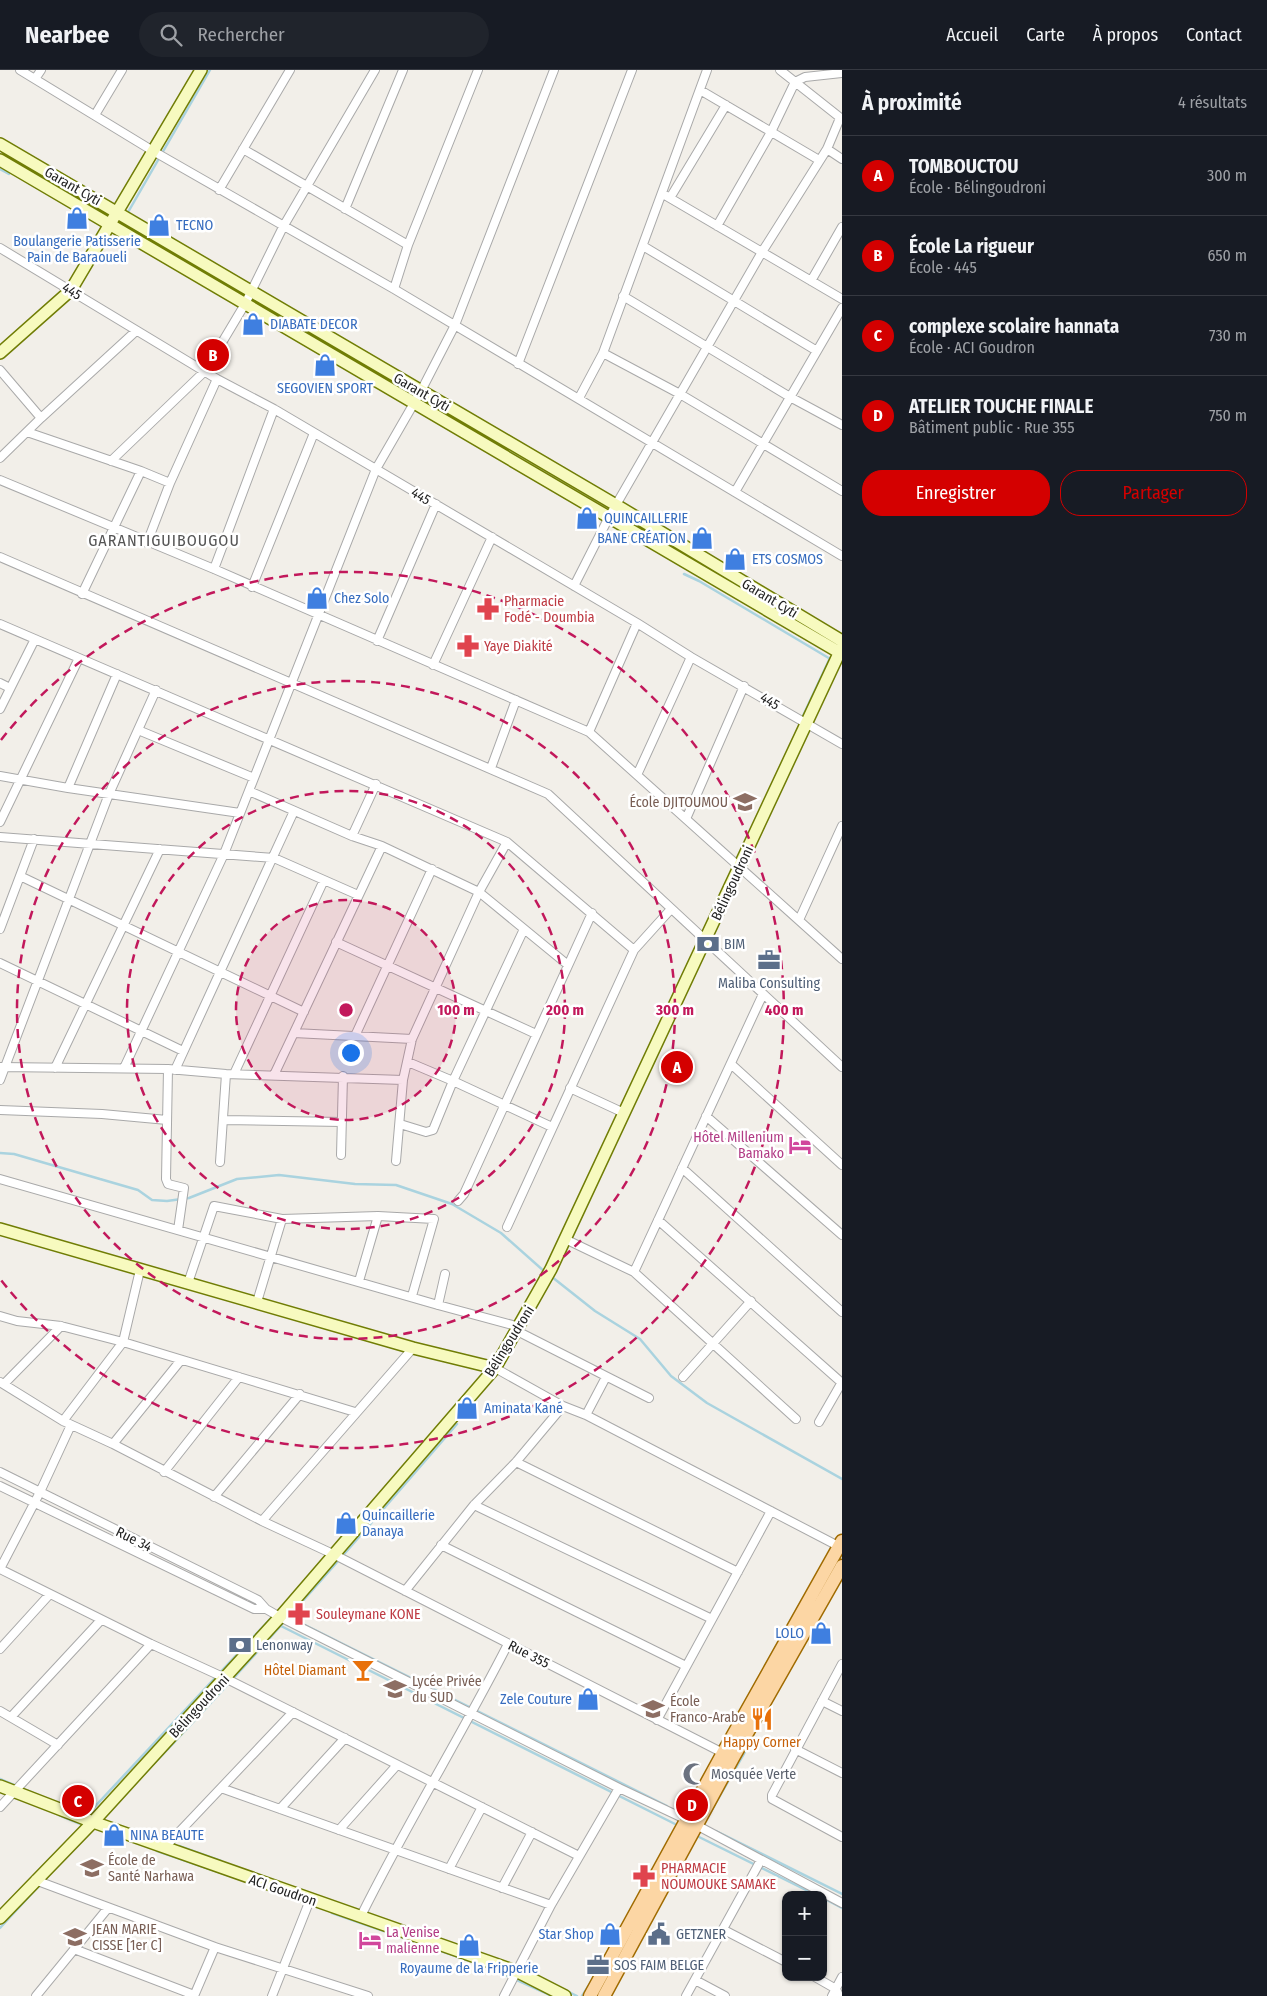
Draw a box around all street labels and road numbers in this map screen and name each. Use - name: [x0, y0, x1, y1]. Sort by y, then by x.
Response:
- street label: Garant Cyti: [42, 164, 104, 209]
- street label: 445: [59, 279, 85, 304]
- street label: Garant Cyti: [391, 370, 453, 415]
- street label: 445: [408, 484, 434, 509]
- street label: Garant Cyti: [739, 575, 801, 622]
- street label: 445: [757, 689, 783, 714]
- street label: Bélingoudroni: [708, 843, 757, 923]
- street label: Bélingoudroni: [481, 1303, 538, 1380]
- street label: Rue 34: [113, 1523, 155, 1556]
- street label: Rue 355: [505, 1637, 552, 1672]
- street label: Bélingoudroni: [166, 1671, 233, 1742]
- street label: ACI Goudron: [247, 1871, 319, 1910]

